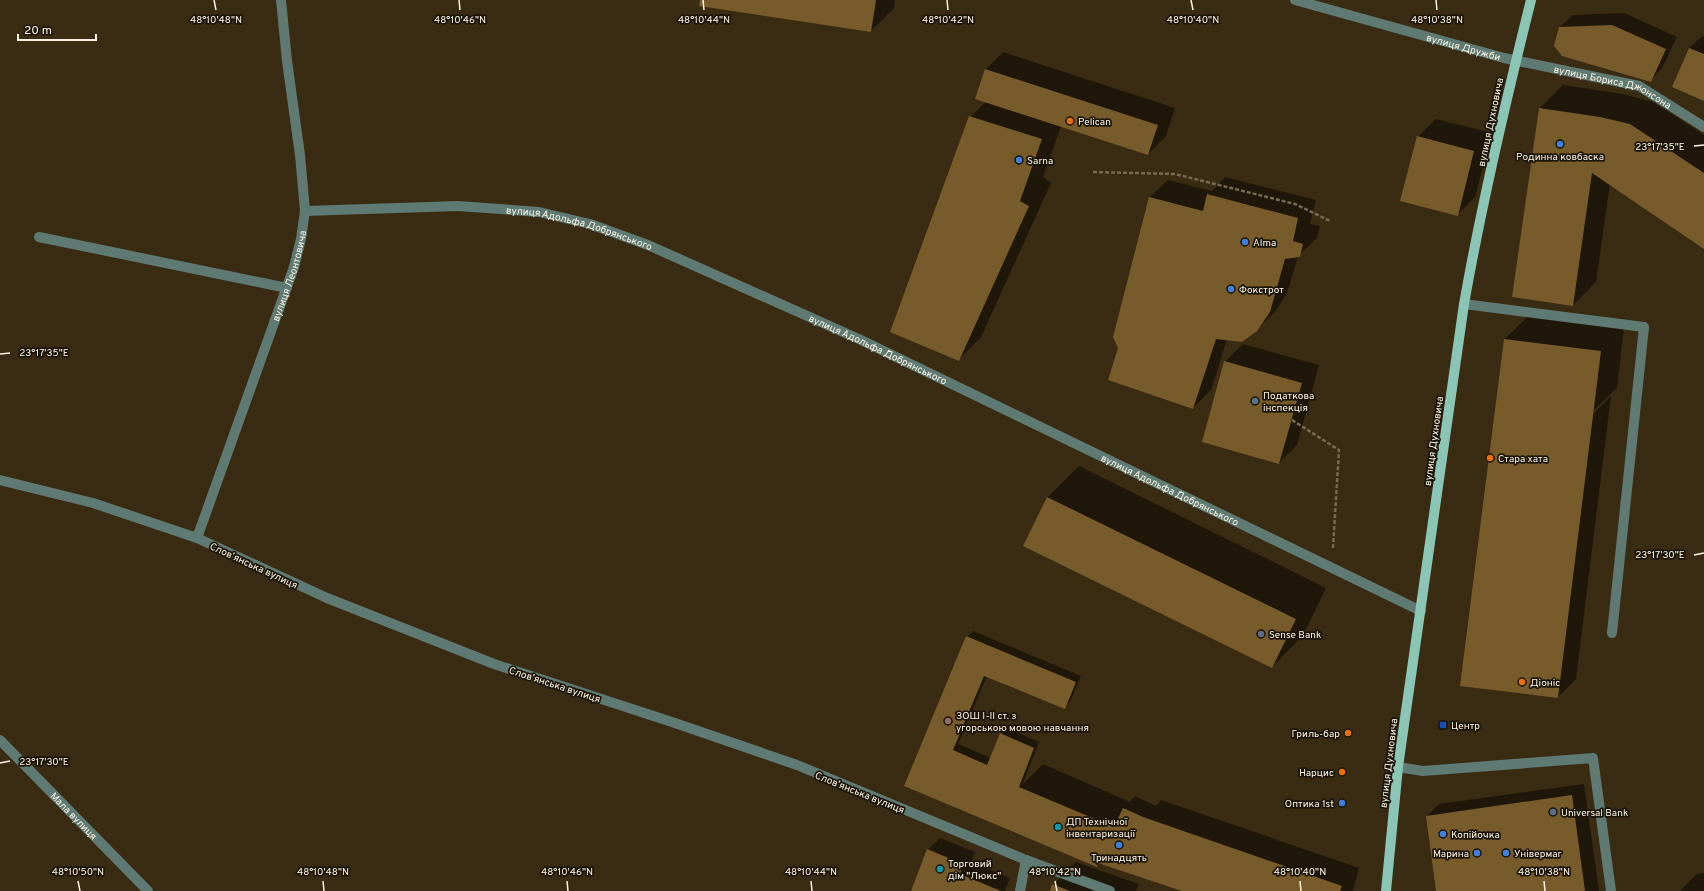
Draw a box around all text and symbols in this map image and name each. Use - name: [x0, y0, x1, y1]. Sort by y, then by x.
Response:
- text: 48°10'48"N: [190, 14, 242, 27]
- text: 48°10'46"N: [434, 14, 486, 27]
- text: 48°10'44"N: [678, 14, 730, 27]
- text: 48°10'42"N: [922, 14, 974, 27]
- text: 48°10'40"N: [1167, 14, 1219, 27]
- text: 48°10'38"N: [1411, 14, 1463, 27]
- scale bar: [18, 16, 96, 42]
- text: 20 m: [24, 23, 52, 39]
- street label: вулиця Дружби: [1425, 32, 1502, 65]
- street label: вулиця Бориса Джонсона: [1552, 63, 1673, 113]
- street label: вулиця Духновича: [1476, 77, 1507, 168]
- marker: Pelican: [1065, 116, 1075, 126]
- place label: Pelican: [1078, 116, 1111, 129]
- marker: Родинна ковбаска: [1555, 139, 1565, 149]
- text: 23°17'35"E: [1635, 141, 1685, 154]
- place label: Родинна ковбаска: [1516, 151, 1604, 164]
- marker: Sarna: [1014, 155, 1024, 165]
- place label: Sarna: [1027, 155, 1053, 168]
- street label: вулиця Адольфа Добрянського: [505, 205, 654, 254]
- street label: вулиця Леонтовича: [270, 230, 310, 323]
- marker: Alma: [1240, 237, 1250, 247]
- place label: Alma: [1253, 237, 1276, 250]
- marker: Фокстрот: [1226, 284, 1236, 294]
- place label: Фокстрот: [1239, 284, 1284, 297]
- street label: вулиця Адольфа Добрянського: [806, 312, 949, 389]
- text: 23°17'35"E: [19, 347, 69, 360]
- place label: Податкова інспекція: [1263, 390, 1314, 415]
- marker: Податкова інспекція: [1250, 396, 1260, 406]
- street label: вулиця Духновича: [1422, 396, 1447, 487]
- street label: вулиця Адольфа Добрянського: [1098, 452, 1241, 530]
- marker: Стара хата: [1485, 453, 1495, 463]
- place label: Стара хата: [1498, 453, 1548, 466]
- street label: Словʼянська вулиця: [207, 540, 299, 592]
- text: 23°17'30"E: [1635, 549, 1685, 562]
- marker: Sense Bank: [1256, 629, 1266, 639]
- place label: Sense Bank: [1269, 629, 1321, 642]
- street label: Словʼянська вулиця: [507, 664, 602, 706]
- marker: Діоніс: [1517, 677, 1527, 687]
- place label: Діоніс: [1530, 677, 1560, 690]
- place label: ЗОШ І-ІІ ст. з угорською мовою навчання: [956, 710, 1089, 735]
- marker: ЗОШ І-ІІ ст. з угорською мовою навчання: [943, 716, 953, 726]
- street label: вулиця Духновича: [1378, 718, 1401, 809]
- marker: Центр: [1438, 720, 1448, 730]
- place label: Центр: [1451, 720, 1480, 733]
- place label: Гриль-бар: [1291, 728, 1340, 741]
- marker: Гриль-бар: [1343, 728, 1353, 738]
- text: 23°17'30"E: [19, 756, 69, 769]
- place label: Нарцис: [1299, 767, 1334, 780]
- marker: Нарцис: [1337, 767, 1347, 777]
- street label: Словʼянська вулиця: [813, 769, 906, 817]
- street label: Мала вулиця: [47, 790, 99, 843]
- place label: Оптика 1st: [1285, 798, 1334, 811]
- marker: Оптика 1st: [1337, 798, 1347, 808]
- marker: Universal Bank: [1548, 807, 1558, 817]
- place label: Universal Bank: [1561, 807, 1628, 820]
- place label: ДП Технічної інвентаризації: [1066, 816, 1136, 841]
- marker: ДП Технічної інвентаризації: [1053, 822, 1063, 832]
- marker: Копійочка: [1438, 829, 1448, 839]
- place label: Копійочка: [1451, 829, 1500, 842]
- marker: Тринадцять: [1114, 840, 1124, 850]
- place label: Марина: [1433, 848, 1469, 861]
- marker: Марина: [1472, 848, 1482, 858]
- marker: Універмаг: [1501, 848, 1511, 858]
- place label: Універмаг: [1514, 848, 1562, 861]
- place label: Тринадцять: [1091, 852, 1147, 865]
- place label: Торговий дім "Люкс": [948, 858, 1001, 883]
- marker: Торговий дім "Люкс": [935, 864, 945, 874]
- text: 48°10'50"N: [52, 866, 104, 879]
- text: 48°10'48"N: [297, 866, 349, 879]
- text: 48°10'46"N: [541, 866, 593, 879]
- text: 48°10'44"N: [785, 866, 837, 879]
- text: 48°10'42"N: [1029, 866, 1081, 879]
- text: 48°10'40"N: [1274, 866, 1326, 879]
- text: 48°10'38"N: [1518, 866, 1570, 879]

